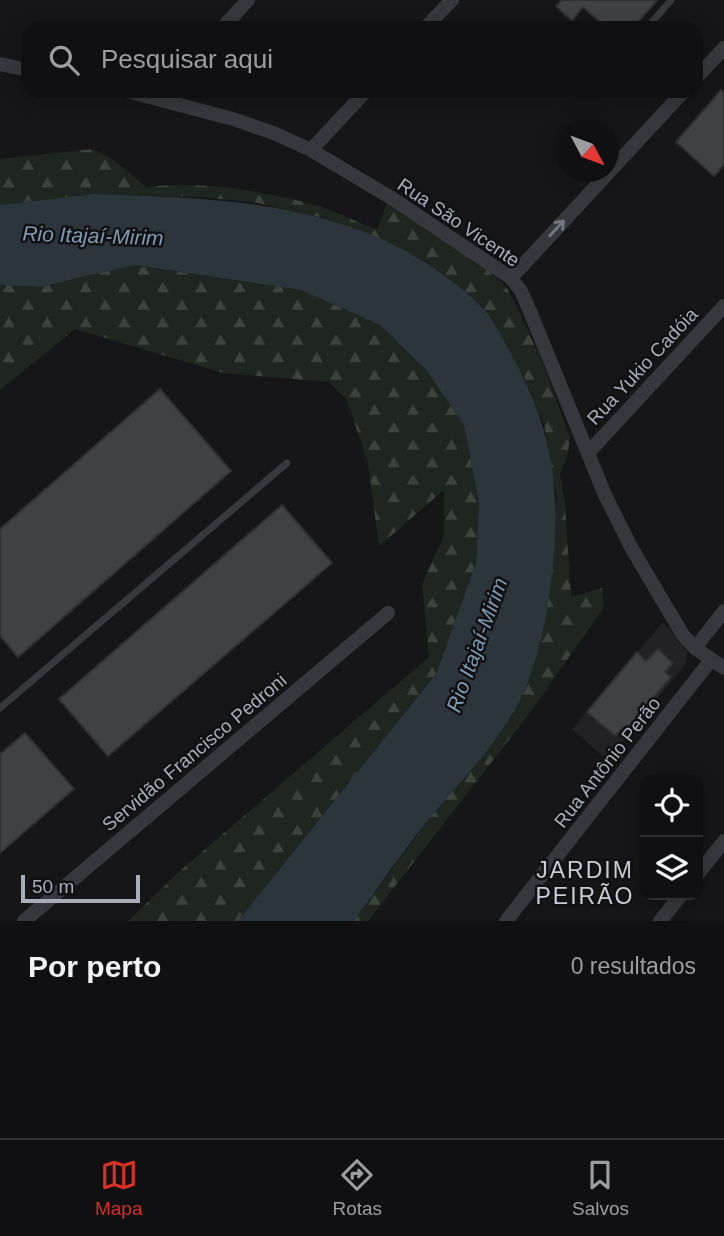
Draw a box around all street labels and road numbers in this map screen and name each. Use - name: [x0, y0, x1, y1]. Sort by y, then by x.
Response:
- street label: Rua São Vicente: [394, 174, 524, 271]
- street label: Rua Yukio Cadóia: [583, 303, 702, 429]
- street label: Servidão Francisco Pedroni: [98, 669, 290, 835]
- street label: Rua Antônio Perão: [550, 693, 665, 832]

